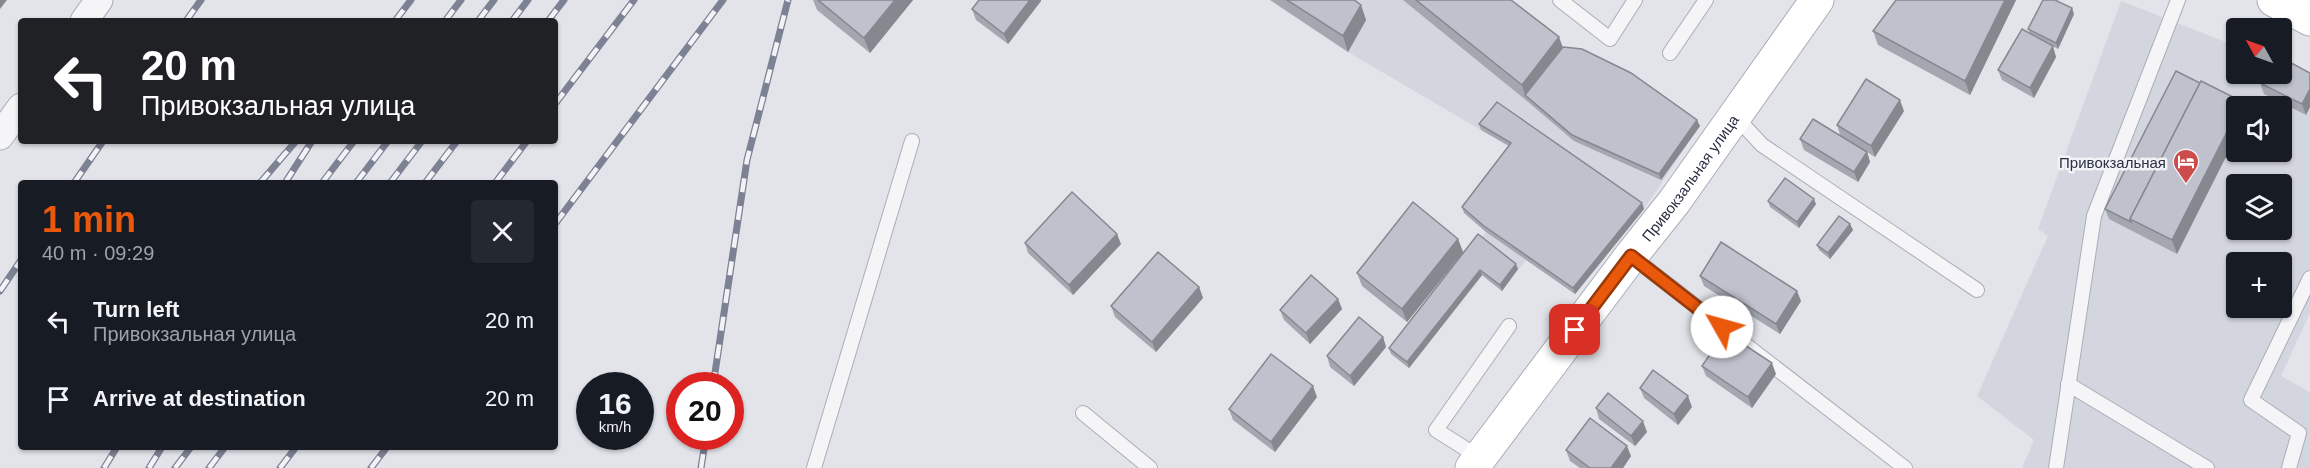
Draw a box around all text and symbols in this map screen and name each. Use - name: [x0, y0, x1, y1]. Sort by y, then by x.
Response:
- north arrow: [2226, 18, 2292, 84]
- map controls: [2226, 18, 2292, 318]
- icon: left: [42, 42, 120, 120]
- text: 20 m: [141, 42, 237, 89]
- text: Привокзальная улица: [141, 91, 415, 121]
- button: sound: [2226, 96, 2292, 162]
- street label: Привокзальная улица: [1638, 111, 1742, 244]
- hotel icon: Привокзальная: [2171, 147, 2201, 185]
- place label: Привокзальная: [2059, 154, 2166, 171]
- button: layers: [2226, 174, 2292, 240]
- text: 1 min: [42, 199, 136, 240]
- button: close: [471, 200, 534, 263]
- text: 40 m · 09:29: [42, 242, 154, 264]
- button: +: [2226, 252, 2292, 318]
- position arrow: [1690, 295, 1754, 359]
- text: Turn left: [93, 297, 179, 322]
- pin: [1549, 304, 1600, 355]
- icon: left: [42, 305, 75, 338]
- text: 20 m: [485, 308, 534, 333]
- icon: arrive: [1558, 313, 1591, 346]
- text: Привокзальная улица: [93, 323, 296, 345]
- speed limit sign: 20: [666, 372, 744, 450]
- icon: arrive: [42, 383, 75, 416]
- text: Arrive at destination: [93, 386, 306, 411]
- text: 20 m: [485, 386, 534, 411]
- text: 16: [598, 387, 632, 420]
- text: km/h: [599, 418, 631, 435]

